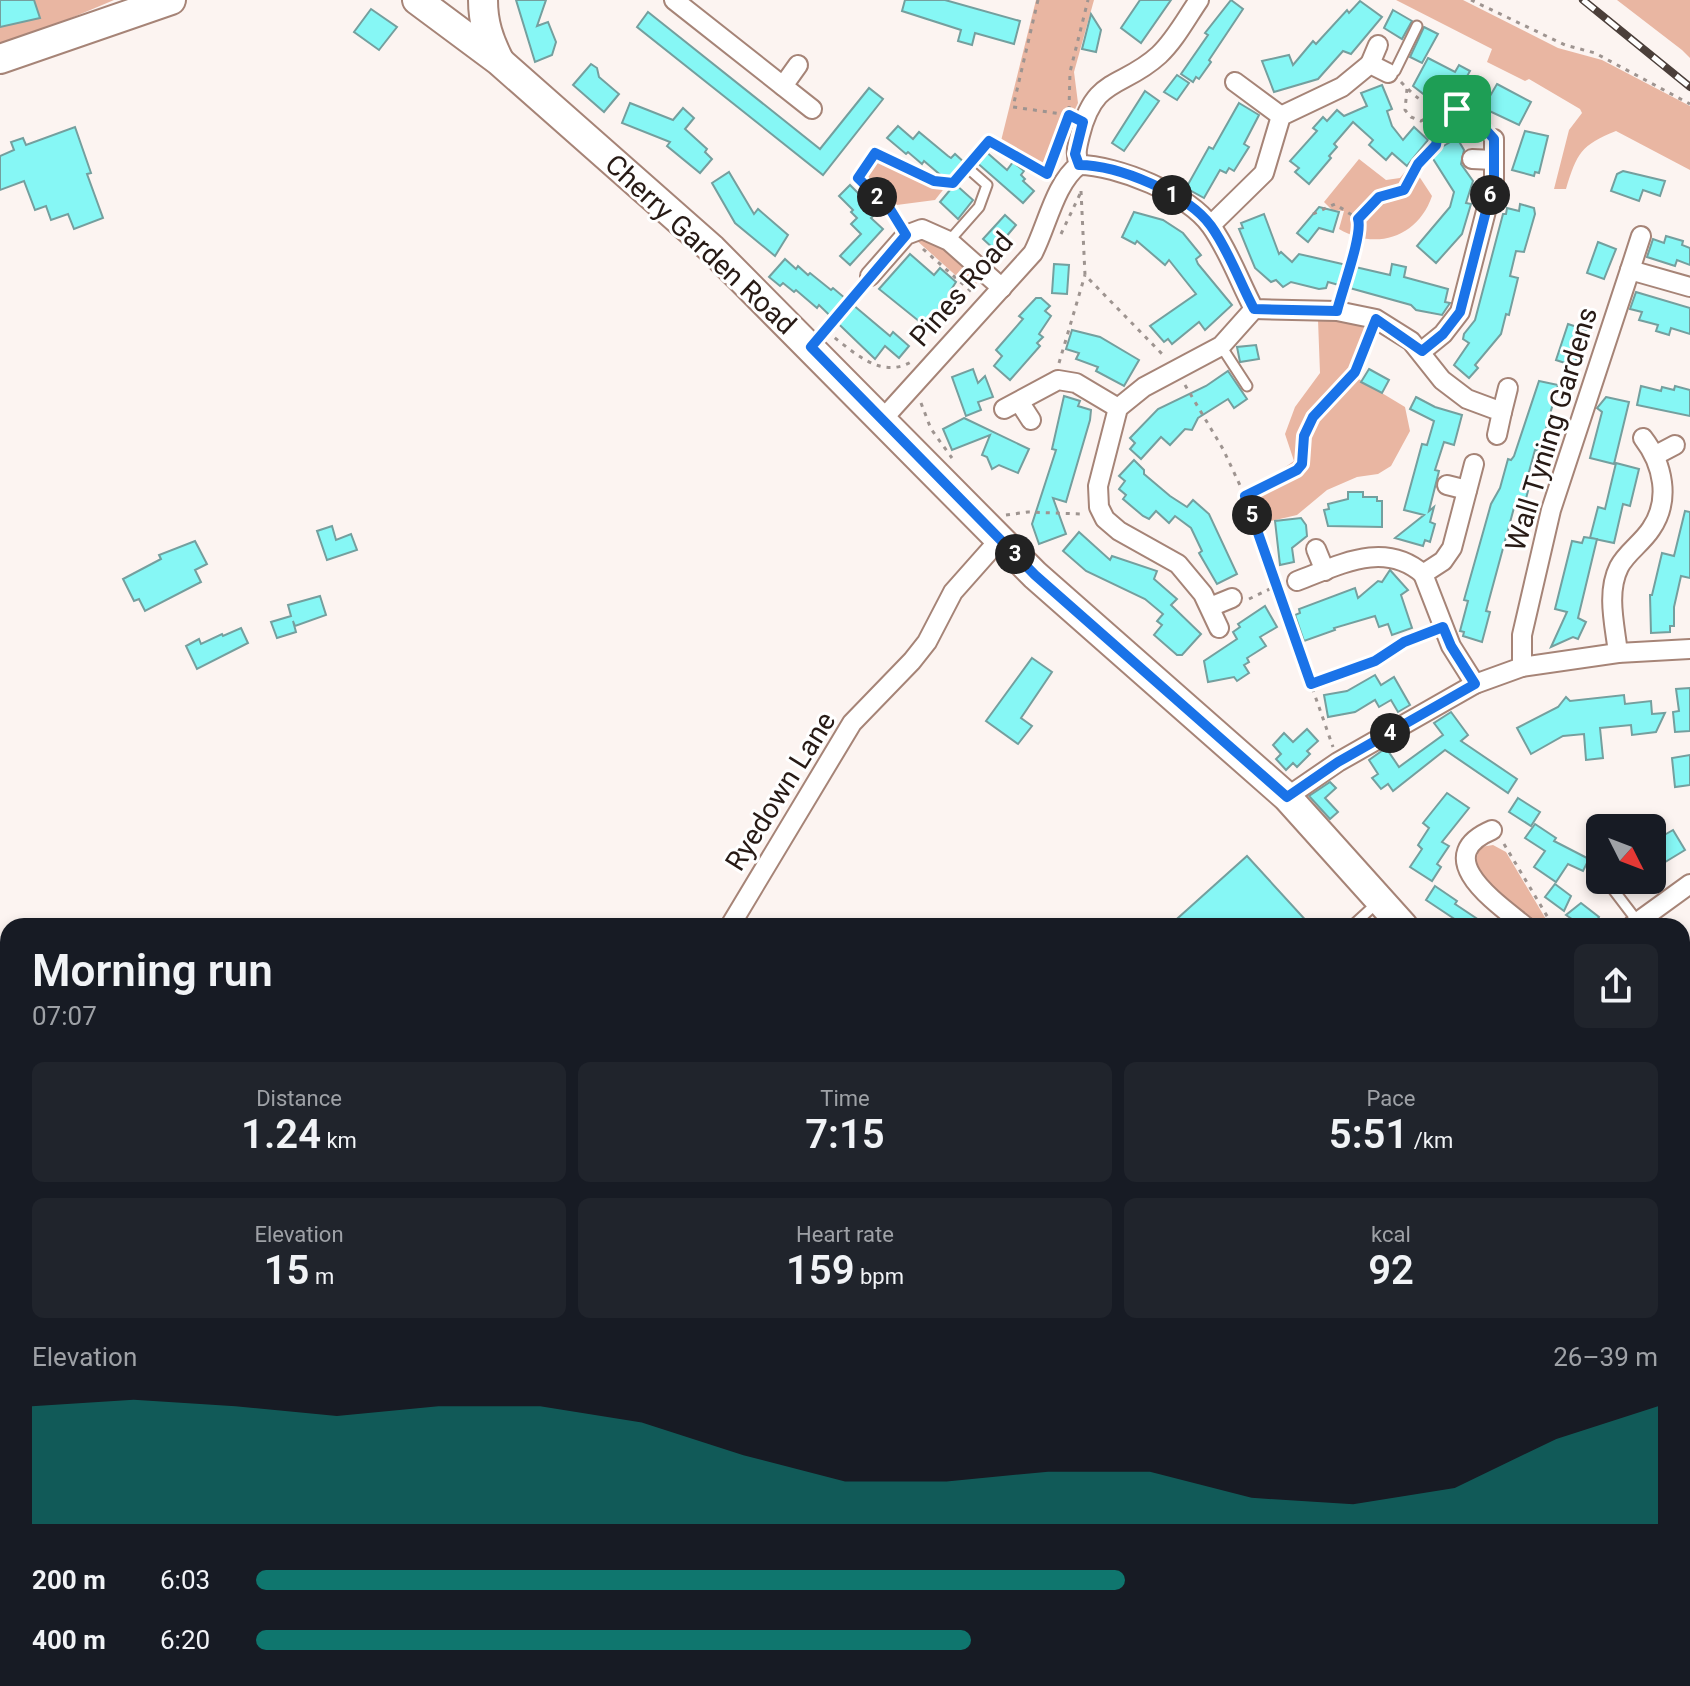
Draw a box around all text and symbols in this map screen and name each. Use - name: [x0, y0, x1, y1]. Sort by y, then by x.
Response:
- pin: [1423, 75, 1491, 143]
- icon: arrive: [1435, 87, 1479, 131]
- street label: Cherry Garden Road: [598, 147, 803, 341]
- pin: 1: [1152, 175, 1192, 215]
- pin: 6: [1470, 175, 1510, 215]
- pin: 2: [857, 177, 897, 217]
- text: 1: [1166, 182, 1178, 207]
- text: 6: [1484, 182, 1496, 207]
- text: 2: [871, 184, 883, 209]
- street label: Pines Road: [903, 226, 1020, 353]
- street label: Wall Tyning Gardens: [1499, 303, 1604, 555]
- pin: 5: [1232, 495, 1272, 535]
- text: 5: [1246, 502, 1258, 527]
- pin: 3: [995, 534, 1035, 574]
- text: 3: [1009, 541, 1021, 566]
- street label: Ryedown Lane: [718, 706, 842, 877]
- pin: 4: [1370, 713, 1410, 753]
- text: 4: [1384, 720, 1396, 745]
- north arrow: [1586, 814, 1666, 894]
- map controls: [1586, 814, 1666, 894]
- button: share: [1574, 944, 1658, 1028]
- text: Morning run: [32, 945, 273, 997]
- text: 07:07: [32, 1001, 97, 1031]
- text: Distance: [256, 1086, 342, 1111]
- text: Time: [820, 1086, 870, 1111]
- text: Pace: [1367, 1086, 1415, 1111]
- text: 1.24: [241, 1111, 321, 1158]
- text: 7:15: [805, 1111, 885, 1158]
- text: 5:51: [1329, 1111, 1408, 1158]
- text: km: [321, 1128, 357, 1153]
- text: /km: [1408, 1128, 1453, 1153]
- text: Elevation: [254, 1222, 344, 1247]
- text: Heart rate: [796, 1222, 894, 1247]
- text: kcal: [1371, 1222, 1411, 1247]
- text: 15: [264, 1247, 309, 1294]
- text: 159: [786, 1247, 855, 1294]
- text: 92: [1368, 1247, 1414, 1294]
- text: m: [309, 1264, 334, 1289]
- text: bpm: [855, 1264, 904, 1289]
- text: Elevation: [32, 1342, 137, 1372]
- text: 26–39 m: [1553, 1342, 1658, 1372]
- text: 200 m: [32, 1565, 106, 1595]
- text: 6:03: [160, 1565, 210, 1595]
- text: 400 m: [32, 1625, 106, 1655]
- text: 6:20: [160, 1625, 210, 1655]

